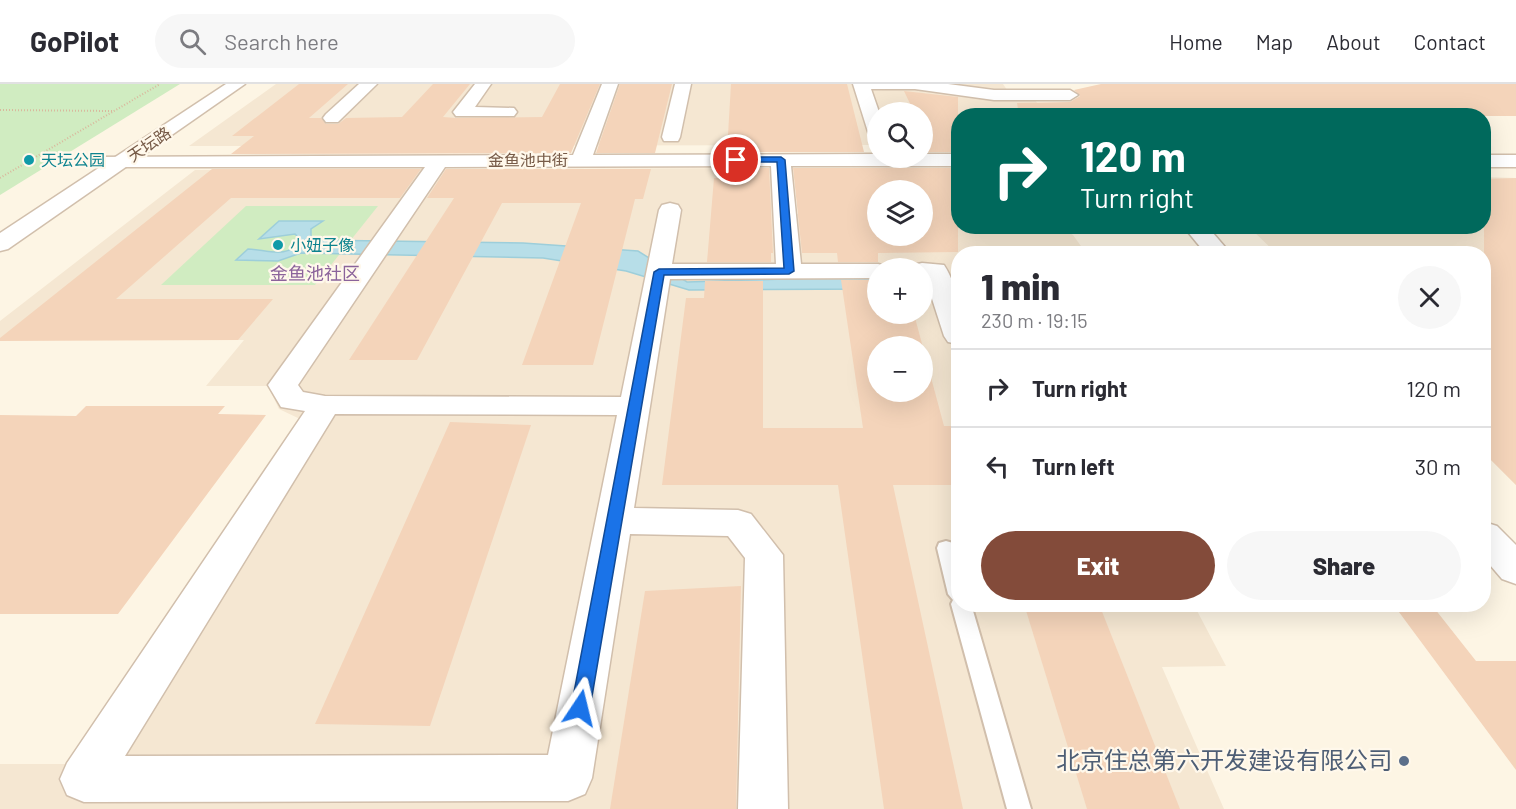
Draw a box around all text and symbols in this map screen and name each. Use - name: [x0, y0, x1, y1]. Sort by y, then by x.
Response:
- search box: [155, 14, 575, 68]
- text: GoPilot: [30, 24, 119, 58]
- icon: search: [176, 25, 209, 58]
- text: Search here: [224, 28, 339, 54]
- text: Home: [1169, 29, 1223, 54]
- text: Map: [1256, 29, 1293, 54]
- text: About: [1326, 29, 1381, 54]
- text: Contact: [1414, 29, 1486, 54]
- map controls: [867, 102, 933, 402]
- button: search: [867, 102, 933, 168]
- street label: 天坛路: [124, 122, 174, 165]
- text: 120 m: [1080, 130, 1186, 180]
- icon: right: [981, 132, 1059, 210]
- pin: [710, 134, 761, 185]
- icon: arrive: [719, 143, 752, 176]
- place label: 天坛公园: [41, 150, 105, 169]
- street label: 金鱼池中街: [488, 150, 568, 169]
- marker: 天坛公园: [22, 153, 36, 167]
- button: layers: [867, 180, 933, 246]
- text: Turn right: [1080, 181, 1194, 213]
- place label: 小妞子像: [290, 235, 354, 254]
- marker: 小妞子像: [271, 238, 285, 252]
- button: +: [867, 258, 933, 324]
- district label: 金鱼池社区: [270, 262, 360, 284]
- text: 1 min: [981, 264, 1060, 307]
- button: close: [1398, 266, 1461, 329]
- text: 230 m · 19:15: [981, 308, 1087, 332]
- button: −: [867, 336, 933, 402]
- icon: right: [981, 372, 1014, 405]
- text: Turn right: [1032, 375, 1127, 401]
- text: 120 m: [1406, 375, 1461, 401]
- icon: left: [981, 450, 1014, 483]
- text: Turn left: [1032, 453, 1115, 479]
- text: 30 m: [1415, 453, 1461, 479]
- button: Exit: [981, 531, 1215, 600]
- button: Share: [1227, 531, 1461, 600]
- position arrow: [548, 676, 612, 740]
- place label: 北京住总第六开发建设有限公司: [1056, 745, 1392, 774]
- marker: 北京住总第六开发建设有限公司: [1397, 754, 1411, 768]

